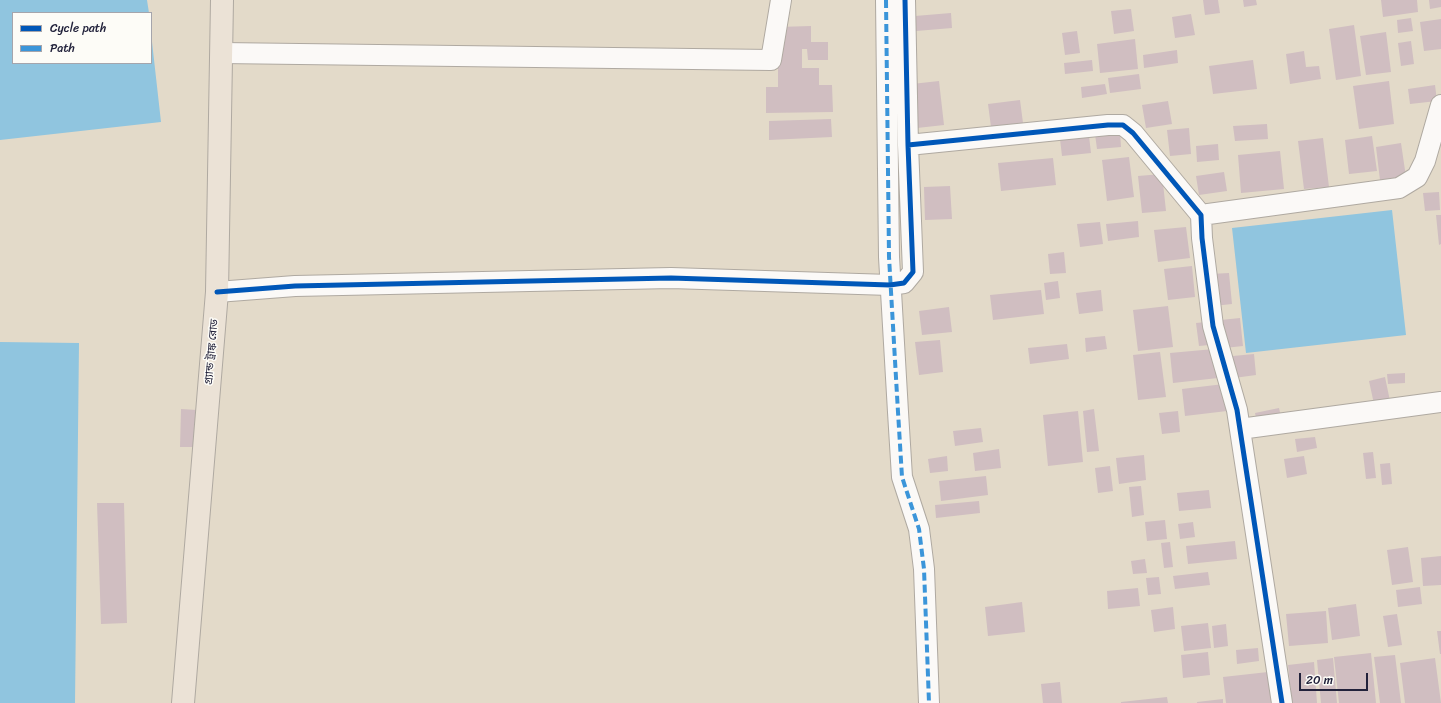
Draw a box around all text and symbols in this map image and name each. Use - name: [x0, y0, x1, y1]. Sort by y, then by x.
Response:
- legend: [12, 12, 152, 64]
- text: Cycle path: [50, 17, 106, 39]
- text: Path: [50, 37, 75, 59]
- street label: গ্র্যান্ড ট্রাঙ্ক রোড: [203, 319, 221, 385]
- scale bar: [1301, 665, 1370, 691]
- text: 20 m: [1306, 669, 1333, 691]

